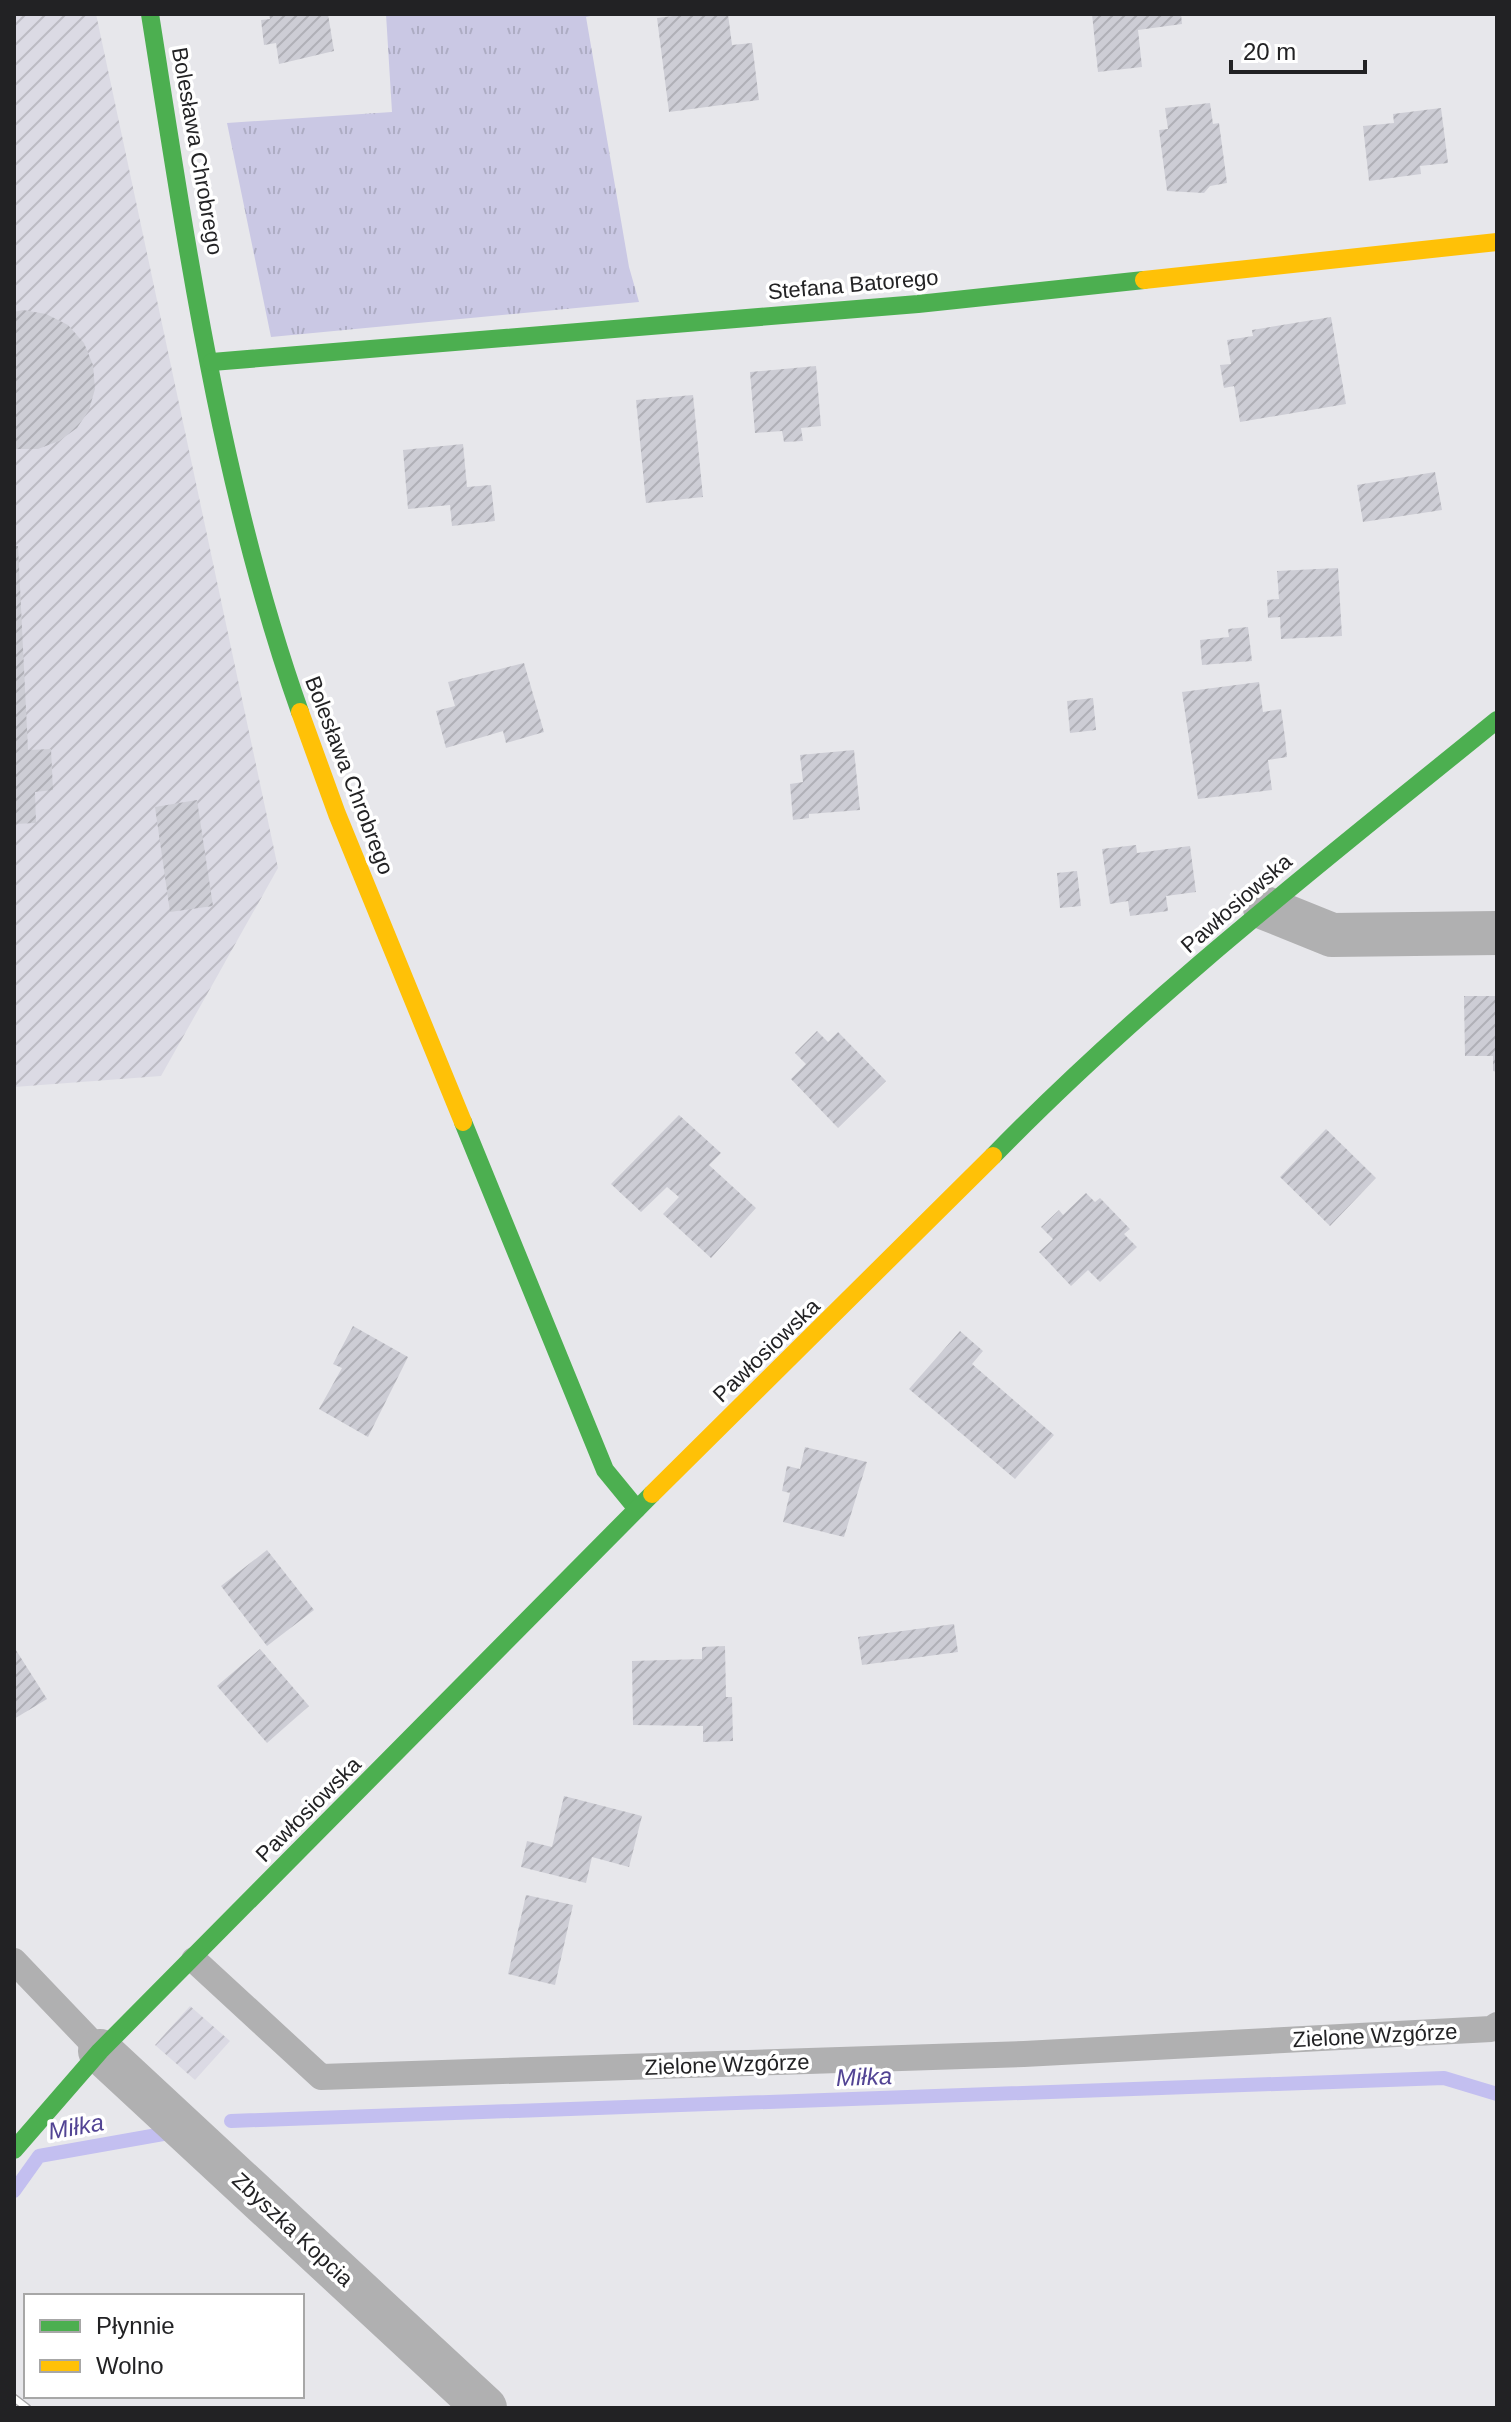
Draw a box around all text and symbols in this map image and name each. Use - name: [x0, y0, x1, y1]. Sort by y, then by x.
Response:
- scale bar: [1231, 24, 1365, 74]
- text: 20 m: [1243, 38, 1296, 65]
- street label: Bolesława Chrobrego: [167, 45, 228, 257]
- street label: Stefana Batorego: [767, 265, 939, 304]
- street label: Bolesława Chrobrego: [300, 673, 399, 878]
- street label: Pawłosiowska: [1176, 848, 1297, 958]
- street label: Pawłosiowska: [708, 1293, 825, 1407]
- street label: Pawłosiowska: [251, 1751, 367, 1867]
- street label: Zielone Wzgórze: [1292, 2019, 1458, 2052]
- street label: Zielone Wzgórze: [644, 2049, 810, 2080]
- water label: Miłka: [836, 2062, 892, 2091]
- water label: Miłka: [46, 2108, 106, 2145]
- street label: Zbyszka Kopcia: [227, 2167, 359, 2292]
- legend: [24, 2294, 304, 2398]
- text: Płynnie: [96, 2312, 175, 2339]
- text: Wolno: [96, 2352, 164, 2379]

